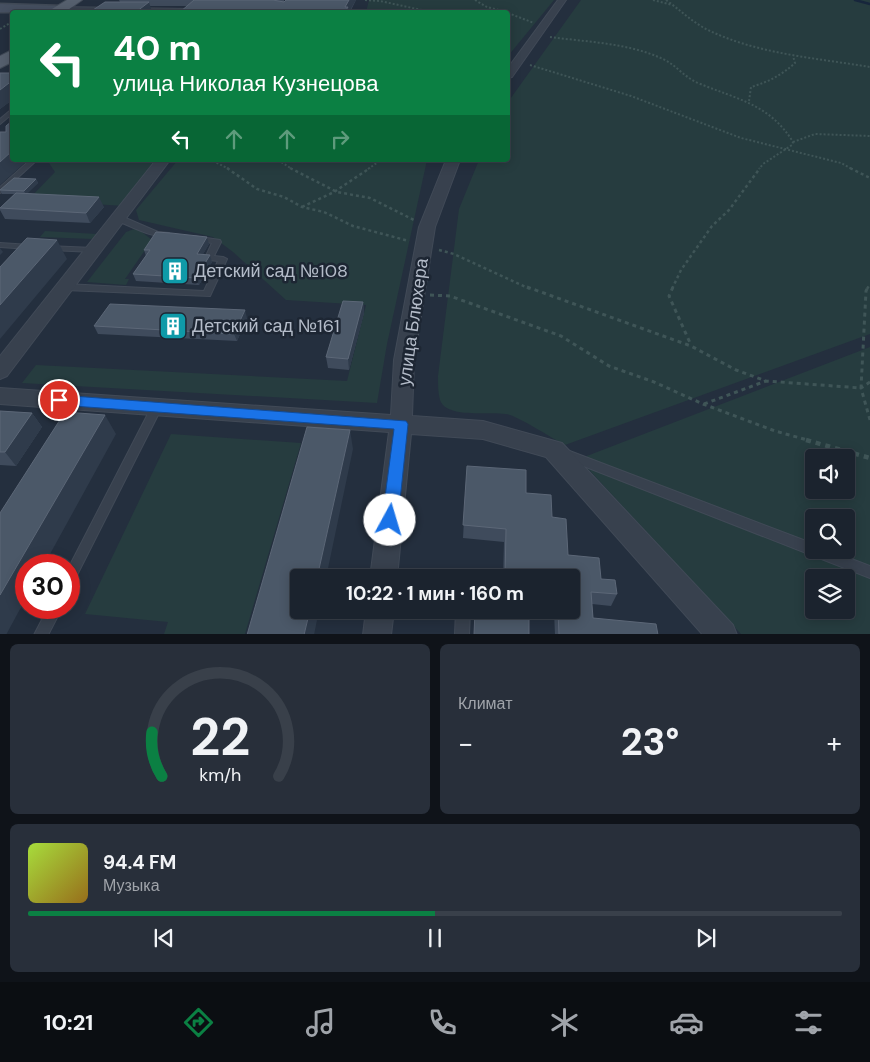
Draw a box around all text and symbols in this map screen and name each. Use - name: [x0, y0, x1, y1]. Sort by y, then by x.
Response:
- text: 40 m: [113, 25, 202, 71]
- icon: left: [30, 30, 95, 95]
- text: улица Николая Кузнецова: [113, 69, 379, 98]
- icon: left: [167, 125, 195, 153]
- icon: ahead: [220, 125, 248, 153]
- icon: ahead: [273, 125, 301, 153]
- icon: right: [326, 125, 354, 153]
- building icon: Детский сад №108: [160, 256, 190, 286]
- street label: улица Блюхера: [392, 256, 434, 387]
- place label: Детский сад №108: [194, 259, 348, 283]
- building icon: Детский сад №161: [158, 311, 188, 341]
- place label: Детский сад №161: [192, 314, 340, 338]
- pin: [38, 379, 80, 421]
- icon: arrive: [45, 386, 73, 414]
- map controls: [805, 449, 855, 619]
- button: sound: [805, 449, 855, 499]
- position arrow: [363, 493, 415, 545]
- button: search: [805, 509, 855, 559]
- speed limit sign: 30: [15, 554, 80, 619]
- button: layers: [805, 569, 855, 619]
- text: 10:22 · 1 мин · 160 m: [346, 581, 524, 606]
- text: Климат: [458, 693, 512, 714]
- text: 22: [190, 703, 250, 771]
- text: 23°: [621, 717, 679, 767]
- text: −: [458, 725, 473, 762]
- text: +: [827, 725, 842, 762]
- text: km/h: [199, 763, 241, 787]
- text: 94.4 FM: [103, 850, 176, 875]
- text: Музыка: [103, 875, 160, 896]
- icon: previous: [150, 924, 178, 952]
- icon: pause: [421, 924, 449, 952]
- icon: next: [692, 924, 720, 952]
- icon: directions: [181, 1005, 216, 1040]
- icon: music: [303, 1005, 338, 1040]
- icon: phone: [425, 1005, 460, 1040]
- icon: climate: [547, 1005, 582, 1040]
- icon: car: [669, 1005, 704, 1040]
- icon: filters: [791, 1005, 826, 1040]
- text: 10:21: [44, 1008, 93, 1037]

